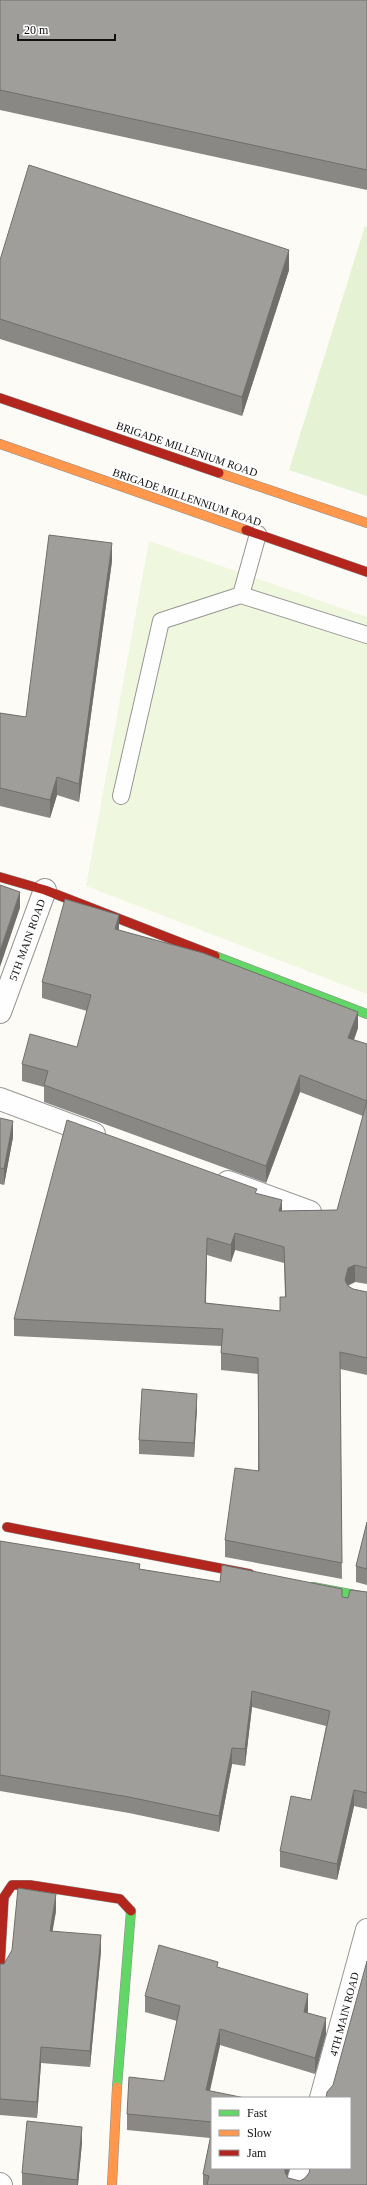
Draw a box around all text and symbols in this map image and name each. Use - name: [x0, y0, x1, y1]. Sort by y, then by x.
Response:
- scale bar: [18, 16, 115, 42]
- text: 20 m: [24, 23, 49, 37]
- street label: BRIGADE MILLENIUM ROAD: [115, 419, 259, 479]
- street label: BRIGADE MILLENNIUM ROAD: [111, 466, 263, 528]
- street label: 5TH MAIN ROAD: [7, 897, 47, 983]
- street label: 4TH MAIN ROAD: [327, 1971, 361, 2057]
- legend: [211, 2097, 351, 2169]
- text: Fast: [247, 2106, 268, 2120]
- text: Slow: [247, 2126, 272, 2140]
- text: Jam: [247, 2146, 267, 2160]

